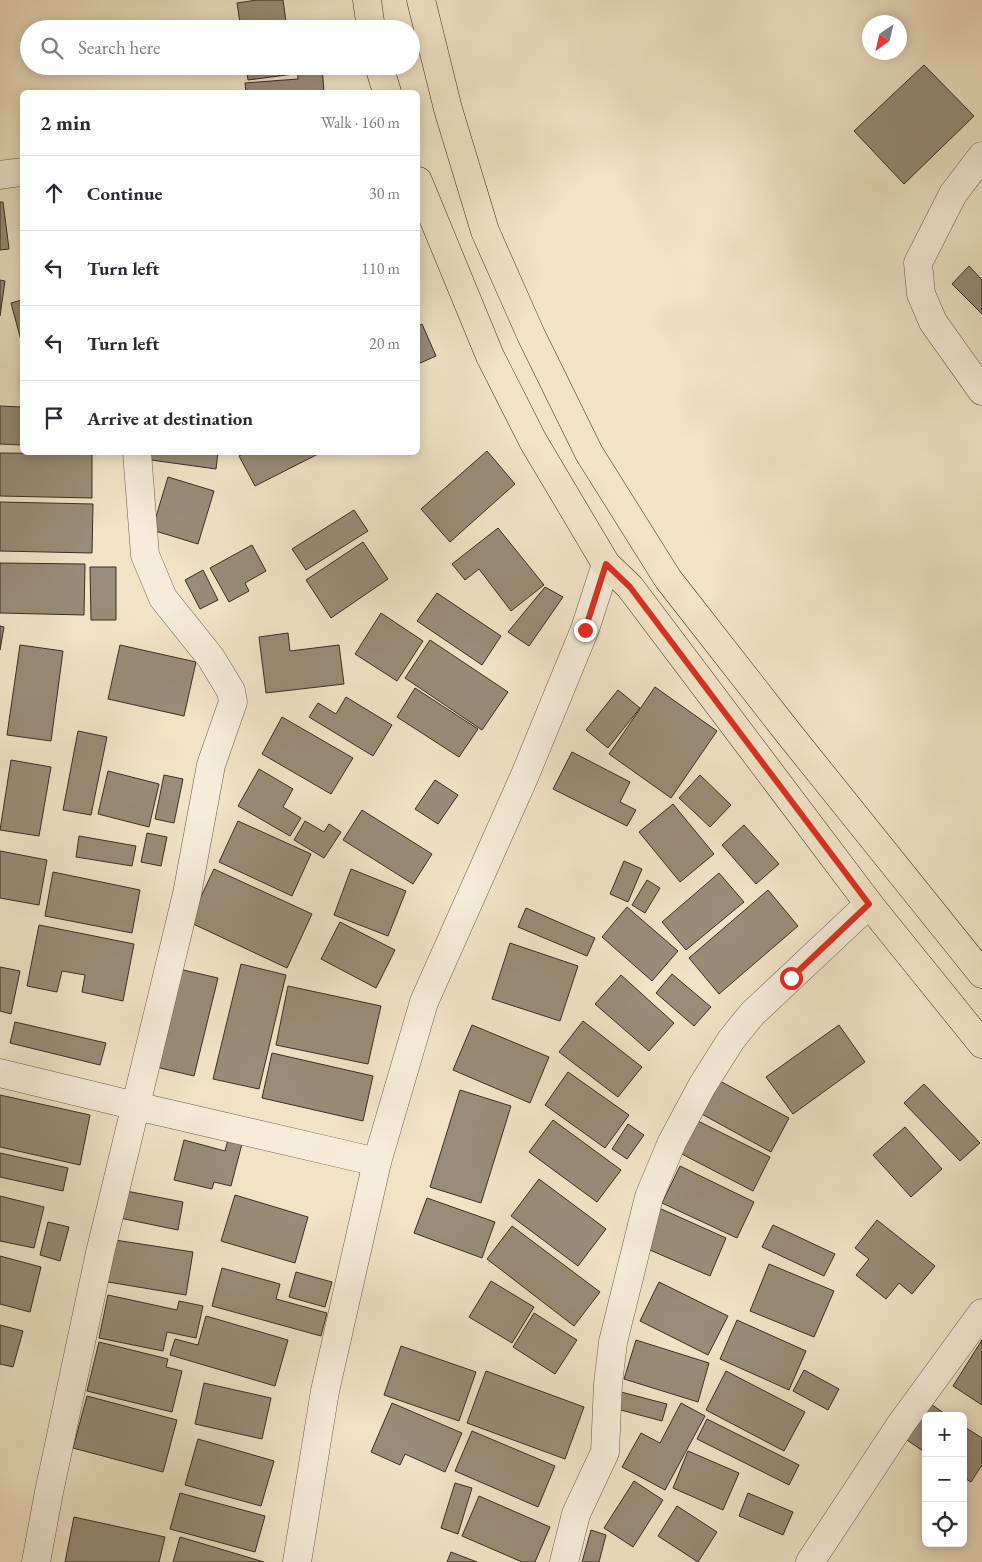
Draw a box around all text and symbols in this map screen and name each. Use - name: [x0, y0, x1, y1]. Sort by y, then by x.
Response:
- north arrow: [862, 15, 907, 60]
- search box: [20, 20, 420, 75]
- icon: search: [38, 34, 66, 62]
- text: Search here: [78, 35, 160, 60]
- text: 2 min: [40, 109, 91, 136]
- text: Walk · 160 m: [321, 112, 400, 133]
- icon: ahead: [40, 179, 68, 207]
- text: Continue: [87, 181, 162, 206]
- text: 30 m: [369, 183, 400, 204]
- icon: left: [40, 254, 68, 282]
- text: Turn left: [87, 256, 159, 281]
- text: 110 m: [361, 258, 400, 279]
- icon: left: [40, 329, 68, 357]
- text: Turn left: [87, 331, 159, 356]
- text: 20 m: [369, 333, 400, 354]
- icon: arrive: [40, 404, 68, 432]
- text: Arrive at destination: [87, 406, 253, 431]
- route end: [574, 619, 597, 642]
- route start: [780, 967, 803, 990]
- map controls: [922, 1412, 967, 1547]
- button: +: [922, 1412, 967, 1457]
- button: −: [922, 1457, 967, 1502]
- button: locate: [922, 1502, 967, 1547]

